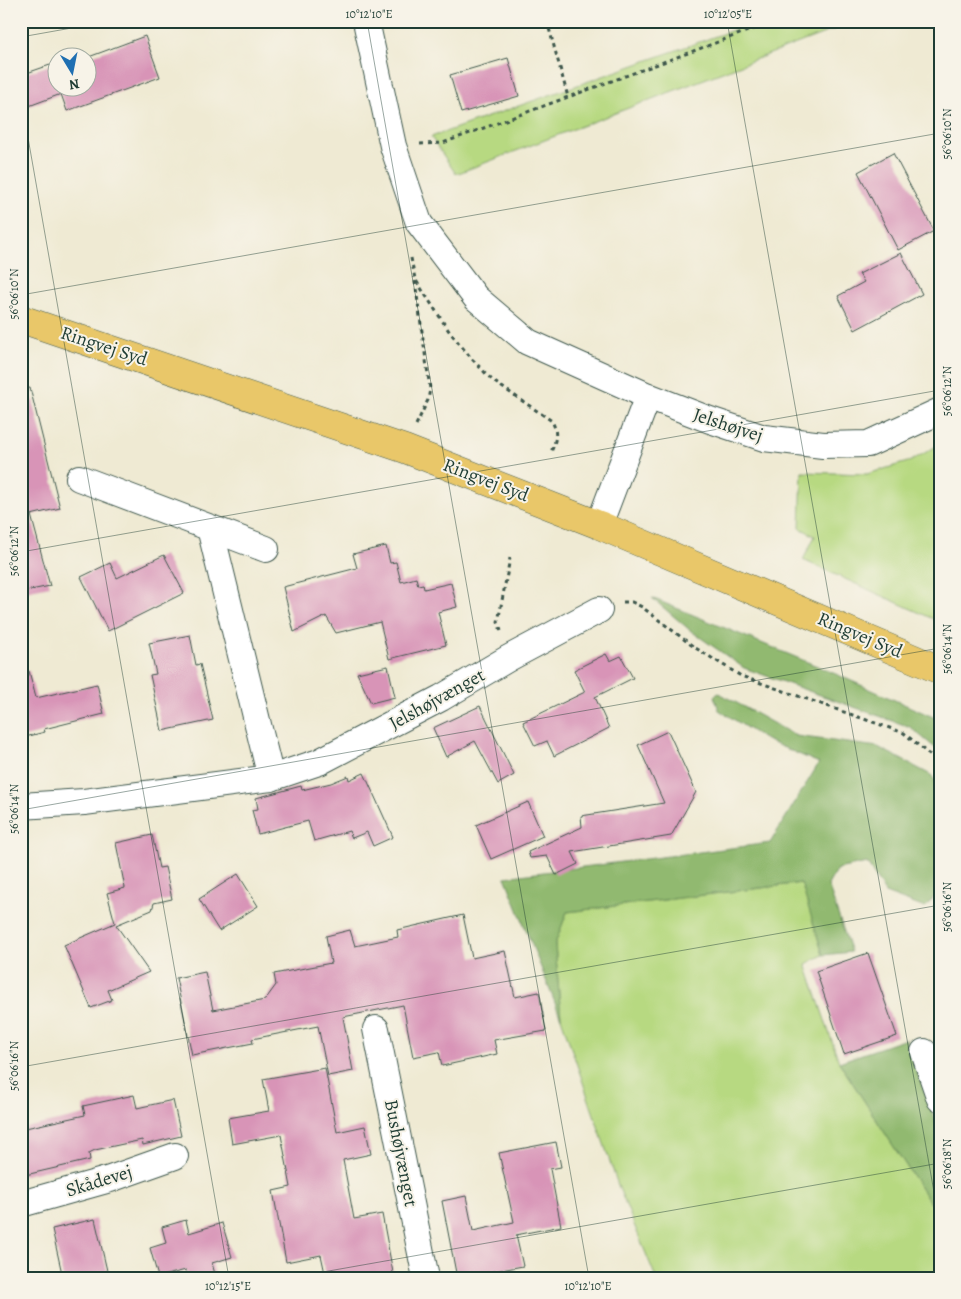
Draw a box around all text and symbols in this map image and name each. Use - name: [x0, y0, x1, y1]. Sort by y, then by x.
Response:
- text: 10°12'10"E: [345, 6, 393, 22]
- text: 10°12'05"E: [704, 6, 752, 22]
- north arrow: [48, 48, 98, 98]
- text: N: [67, 74, 81, 95]
- text: 56°06'10"N: [939, 108, 955, 160]
- text: 56°06'10"N: [6, 268, 22, 320]
- street label: Ringvej Syd: [57, 320, 152, 373]
- text: 56°06'12"N: [939, 365, 955, 416]
- street label: Jelshøjvej: [690, 402, 766, 448]
- street label: Ringvej Syd: [439, 452, 533, 509]
- text: 56°06'12"N: [6, 525, 22, 576]
- street label: Ringvej Syd: [814, 605, 907, 665]
- text: 56°06'14"N: [939, 624, 955, 674]
- street label: Jelshøjvænget: [384, 662, 490, 736]
- text: 56°06'14"N: [6, 784, 22, 834]
- text: 56°06'16"N: [939, 882, 955, 932]
- text: 56°06'16"N: [6, 1041, 22, 1091]
- street label: Bushøjvænget: [378, 1097, 424, 1209]
- text: 56°06'18"N: [939, 1138, 955, 1189]
- street label: Skådevej: [63, 1159, 135, 1203]
- text: 10°12'15"E: [205, 1278, 251, 1294]
- text: 10°12'10"E: [564, 1278, 612, 1294]

